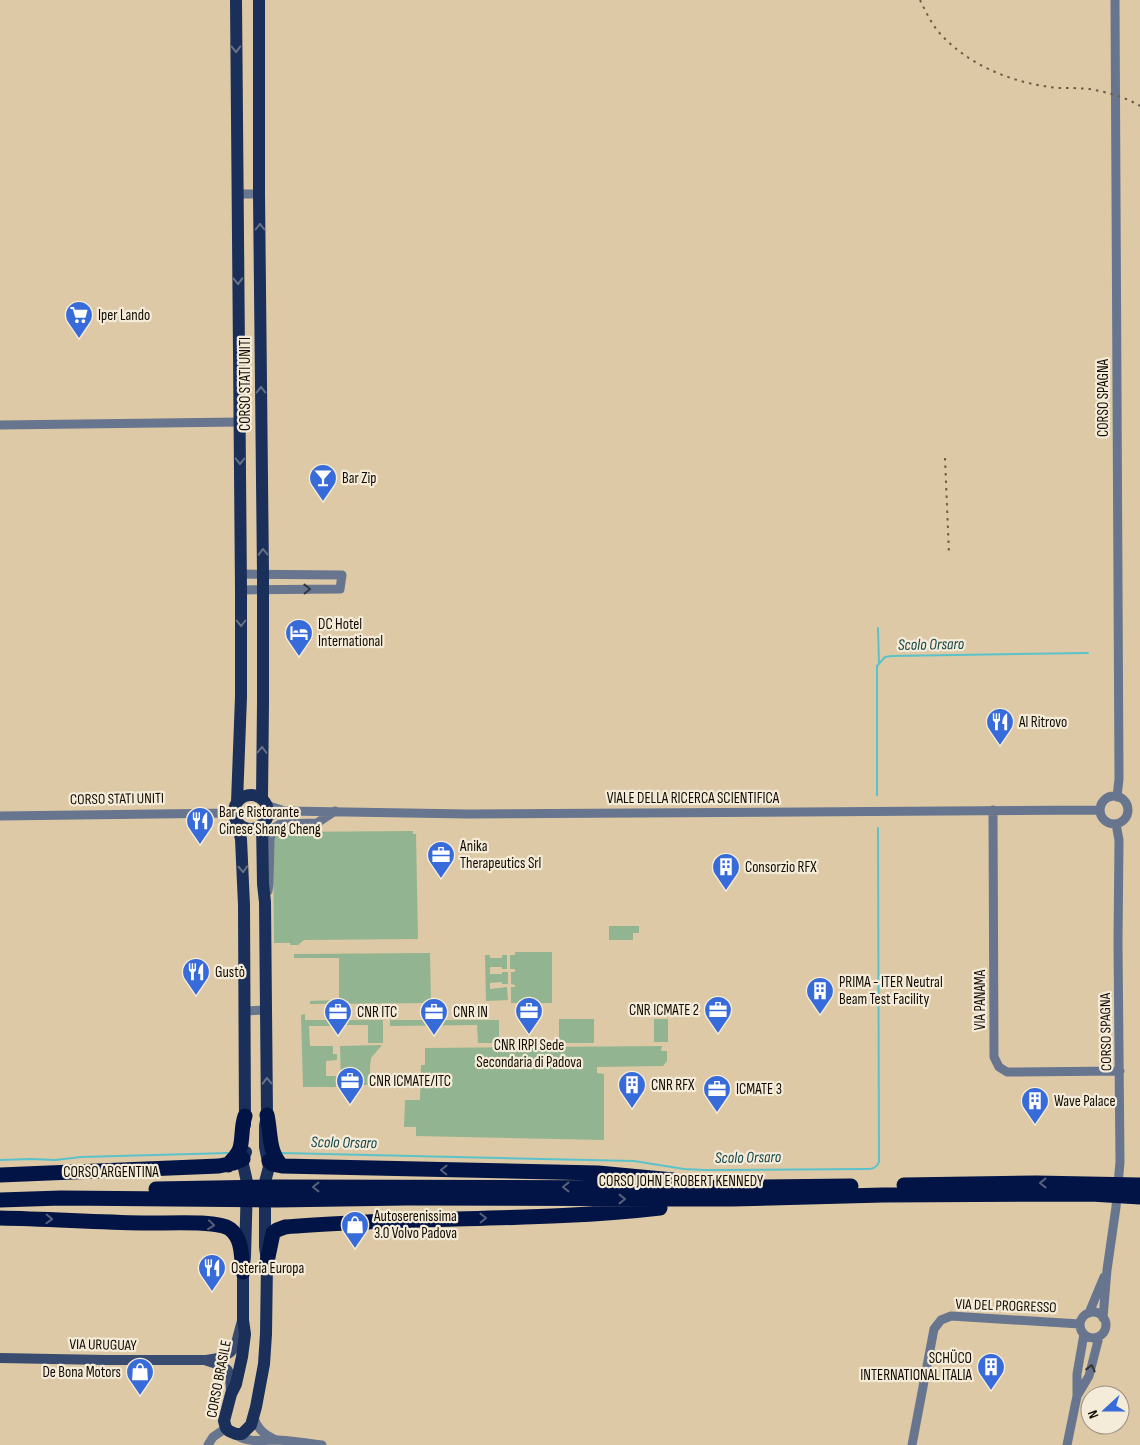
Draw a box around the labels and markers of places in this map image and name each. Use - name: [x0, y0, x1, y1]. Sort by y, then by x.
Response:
- supermarket icon: Iper Lando: [64, 300, 94, 339]
- place label: Iper Lando: [98, 306, 150, 325]
- bar icon: Bar Zip: [308, 463, 338, 502]
- place label: Bar Zip: [342, 469, 376, 488]
- place label: DC Hotel International: [318, 615, 383, 651]
- hotel icon: DC Hotel International: [284, 618, 314, 657]
- restaurant icon: Al Ritrovo: [985, 707, 1015, 746]
- place label: Al Ritrovo: [1018, 713, 1067, 732]
- place label: Bar e Ristorante Cinese Shang Cheng: [219, 803, 321, 839]
- restaurant icon: Bar e Ristorante Cinese Shang Cheng: [185, 806, 215, 845]
- place label: Anika Therapeutics Srl: [459, 837, 541, 873]
- office icon: Anika Therapeutics Srl: [426, 840, 456, 879]
- building icon: Consorzio RFX: [711, 852, 741, 891]
- place label: Consorzio RFX: [745, 858, 817, 877]
- restaurant icon: Gustò: [181, 957, 211, 996]
- place label: Gustò: [215, 963, 245, 982]
- place label: PRIMA - ITER Neutral Beam Test Facility: [839, 973, 943, 1009]
- building icon: PRIMA - ITER Neutral Beam Test Facility: [805, 976, 835, 1015]
- office icon: CNR ICMATE 2: [703, 995, 733, 1034]
- office icon: CNR IRPI Sede Secondaria di Padova: [514, 996, 544, 1035]
- office icon: CNR ITC: [323, 997, 353, 1036]
- office icon: CNR IN: [419, 997, 449, 1036]
- place label: CNR ICMATE 2: [629, 1001, 699, 1020]
- place label: CNR ITC: [357, 1003, 397, 1022]
- place label: CNR IN: [453, 1003, 488, 1022]
- place label: CNR IRPI Sede Secondaria di Padova: [476, 1036, 582, 1072]
- office icon: CNR ICMATE/ITC: [335, 1066, 365, 1105]
- building icon: CNR RFX: [617, 1070, 647, 1109]
- place label: CNR ICMATE/ITC: [369, 1072, 451, 1091]
- office icon: ICMATE 3: [702, 1074, 732, 1113]
- place label: CNR RFX: [651, 1076, 695, 1095]
- place label: ICMATE 3: [736, 1080, 782, 1099]
- building icon: Wave Palace: [1020, 1086, 1050, 1125]
- place label: Wave Palace: [1054, 1092, 1116, 1111]
- place label: Autoserenissima 3.0 Volvo Padova: [373, 1207, 457, 1243]
- shop icon: Autoserenissima 3.0 Volvo Padova: [340, 1210, 370, 1249]
- restaurant icon: Osteria Europa: [197, 1253, 227, 1292]
- place label: Osteria Europa: [231, 1259, 304, 1278]
- place label: SCHÜCO INTERNATIONAL ITALIA: [860, 1349, 973, 1385]
- building icon: SCHÜCO INTERNATIONAL ITALIA: [976, 1352, 1006, 1391]
- shop icon: De Bona Motors: [125, 1357, 155, 1396]
- place label: De Bona Motors: [42, 1363, 121, 1382]

